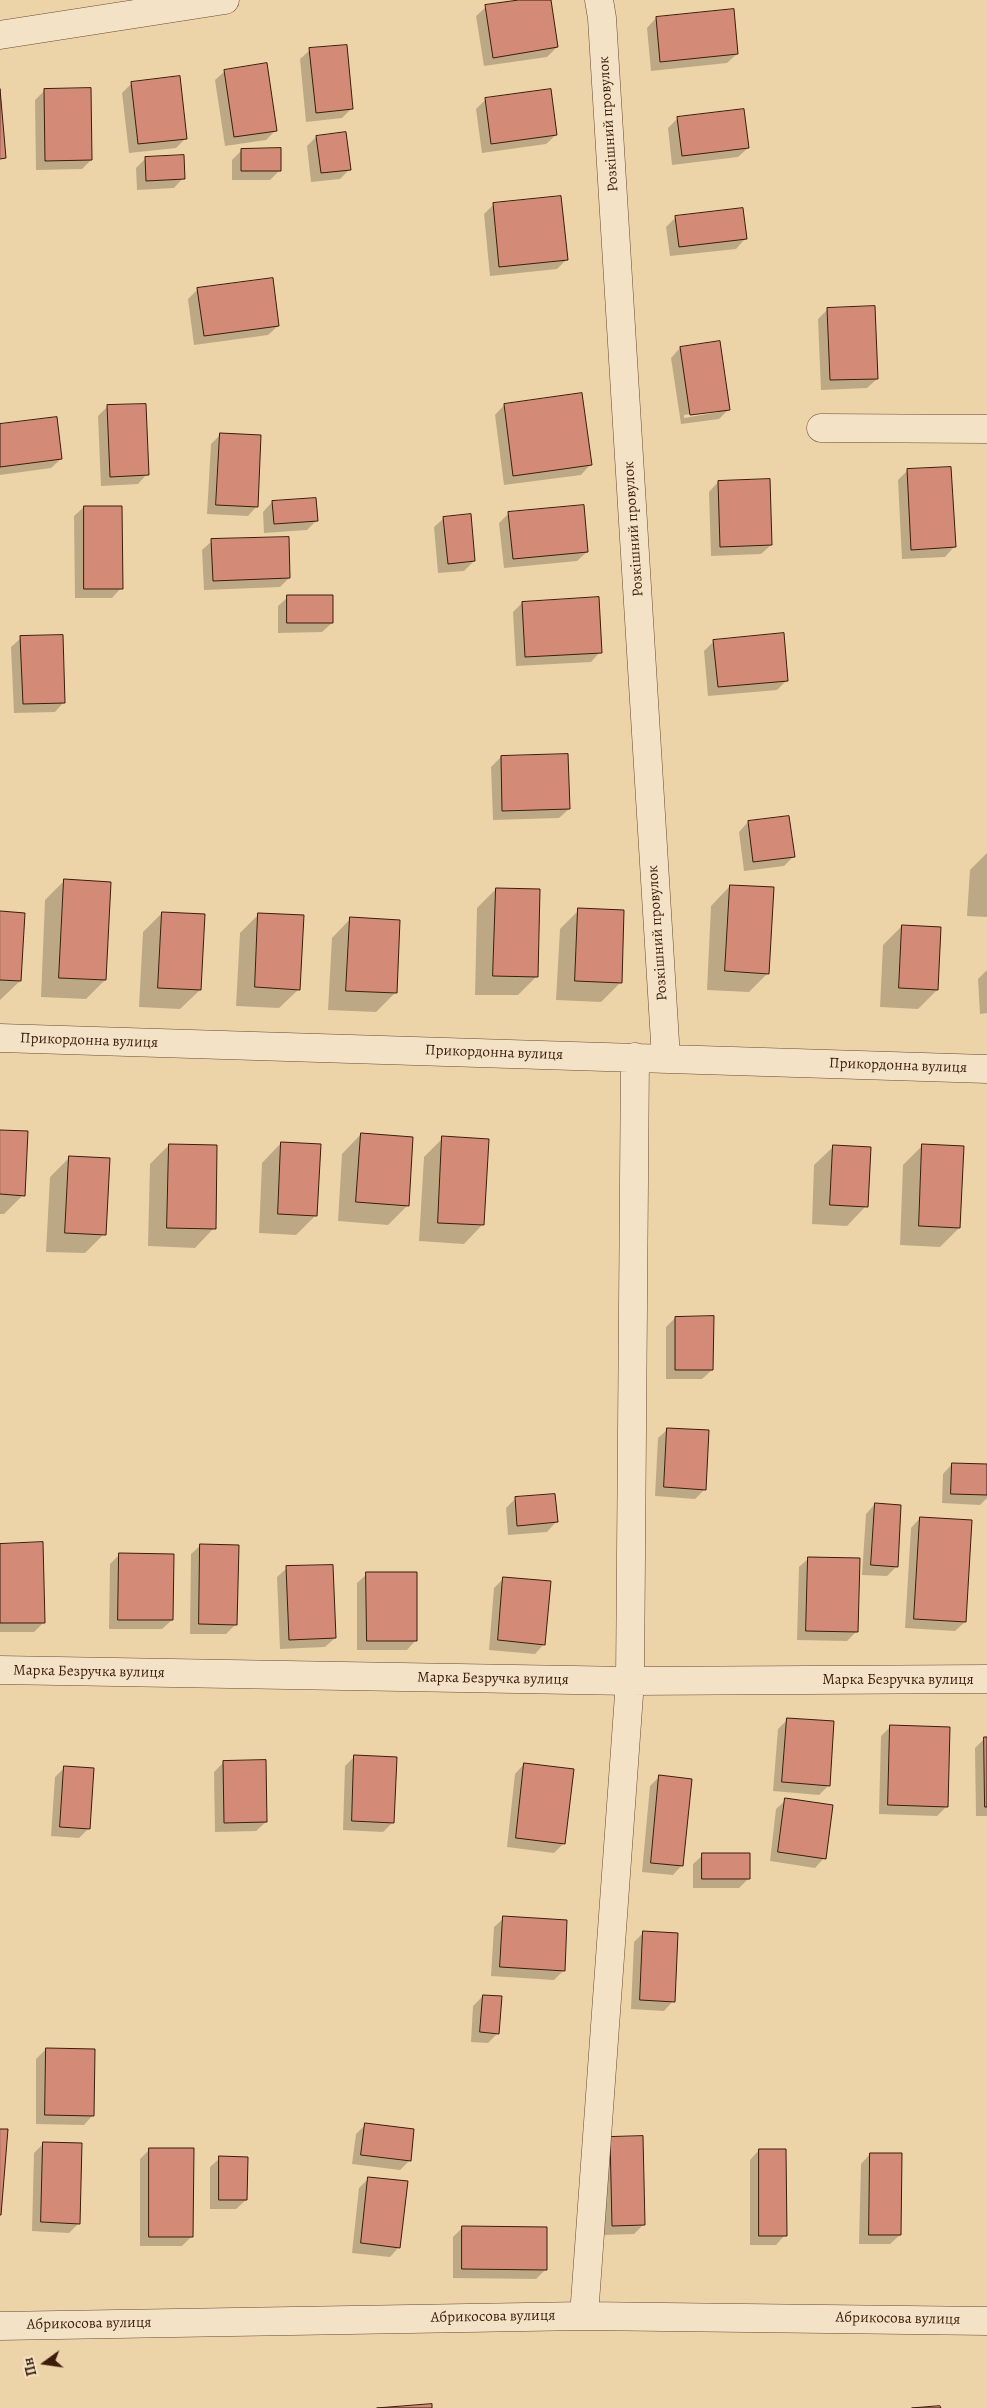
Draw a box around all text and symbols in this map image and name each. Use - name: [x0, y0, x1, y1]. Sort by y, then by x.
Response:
- street label: Розкішний провулок: [595, 56, 623, 192]
- street label: Розкішний провулок: [620, 461, 648, 597]
- street label: Розкішний провулок: [644, 865, 672, 1001]
- street label: Прикордонна вулиця: [20, 1030, 158, 1052]
- street label: Прикордонна вулиця: [425, 1042, 563, 1064]
- street label: Прикордонна вулиця: [829, 1055, 967, 1077]
- street label: Марка Безручка вулиця: [13, 1662, 165, 1682]
- street label: Марка Безручка вулиця: [417, 1669, 569, 1689]
- street label: Марка Безручка вулиця: [822, 1671, 974, 1689]
- street label: Абрикосова вулиця: [430, 2307, 556, 2327]
- street label: Абрикосова вулиця: [835, 2309, 961, 2329]
- street label: Абрикосова вулиця: [26, 2314, 152, 2334]
- north arrow: [20, 2338, 70, 2388]
- text: Пн: [19, 2356, 41, 2378]

